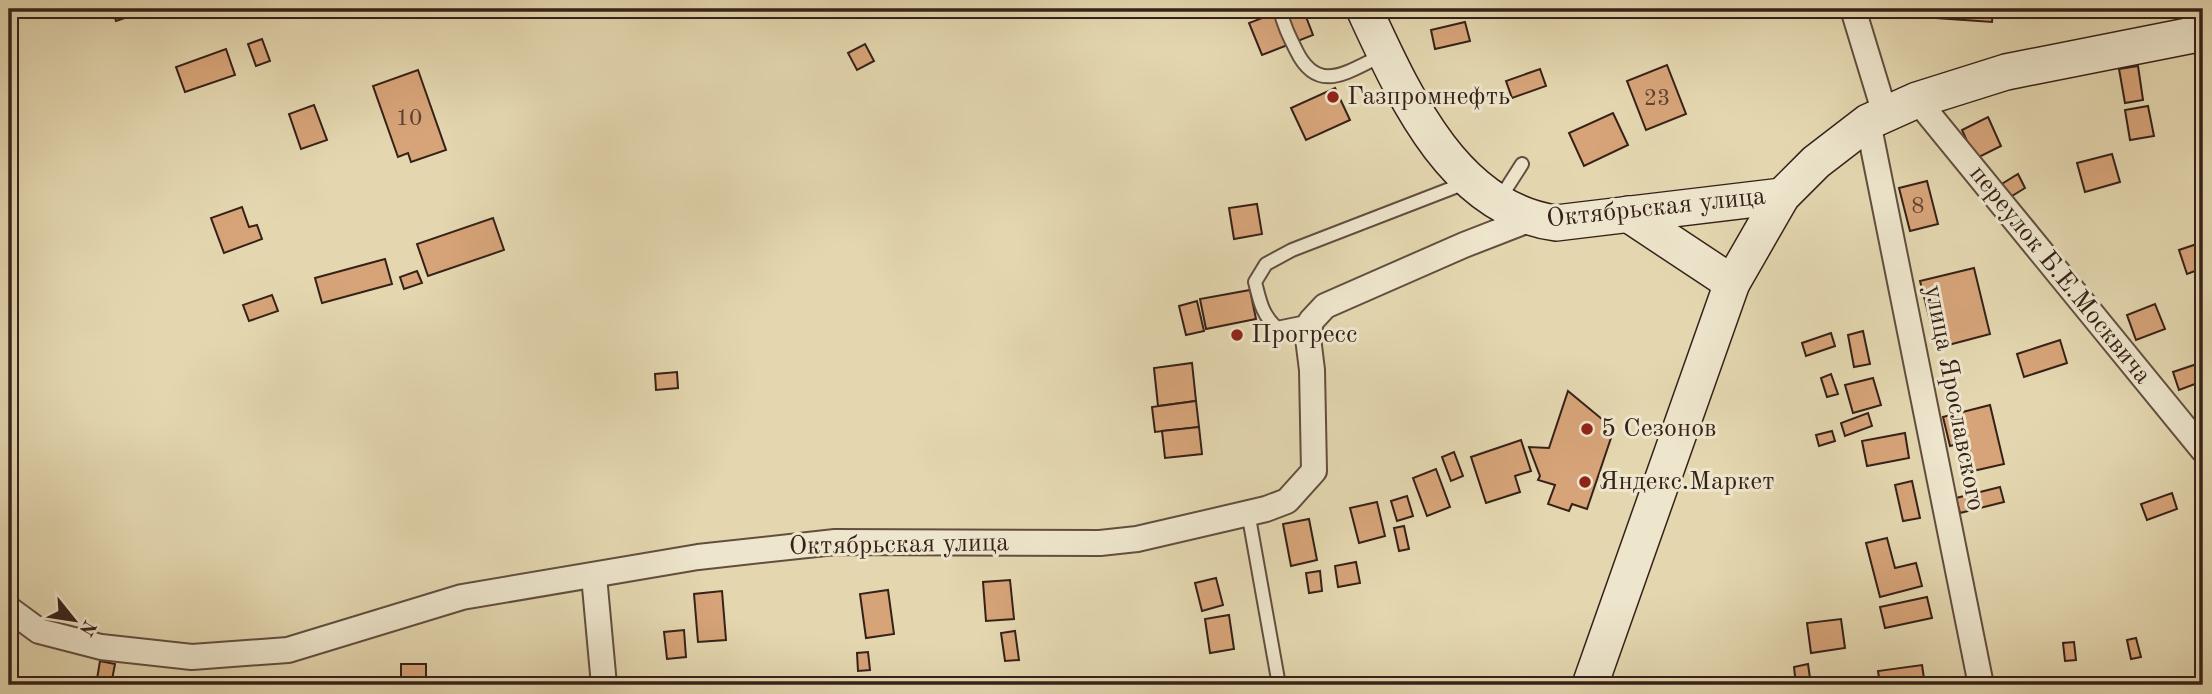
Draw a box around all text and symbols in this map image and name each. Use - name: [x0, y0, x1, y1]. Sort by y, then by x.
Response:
- place label: Газпромнефть: [1347, 84, 1510, 110]
- house number: 23: [1644, 87, 1670, 110]
- marker: Газпромнефть: [1325, 89, 1341, 105]
- house number: 10: [396, 107, 422, 130]
- street label: переулок Б.Е.Москвича: [1964, 161, 2156, 389]
- street label: Октябрьская улица: [1545, 184, 1767, 232]
- house number: 8: [1911, 195, 1925, 218]
- street label: улица Ярославского: [1919, 283, 1989, 513]
- place label: Прогресс: [1251, 322, 1357, 348]
- marker: Прогресс: [1229, 327, 1245, 343]
- place label: 5 Сезонов: [1601, 416, 1717, 442]
- marker: 5 Сезонов: [1579, 421, 1595, 437]
- place label: Яндекс.Маркет: [1599, 469, 1775, 495]
- marker: Яндекс.Маркет: [1577, 474, 1593, 490]
- street label: Октябрьская улица: [789, 530, 1009, 560]
- north arrow: [38, 586, 108, 656]
- text: N: [74, 616, 98, 639]

